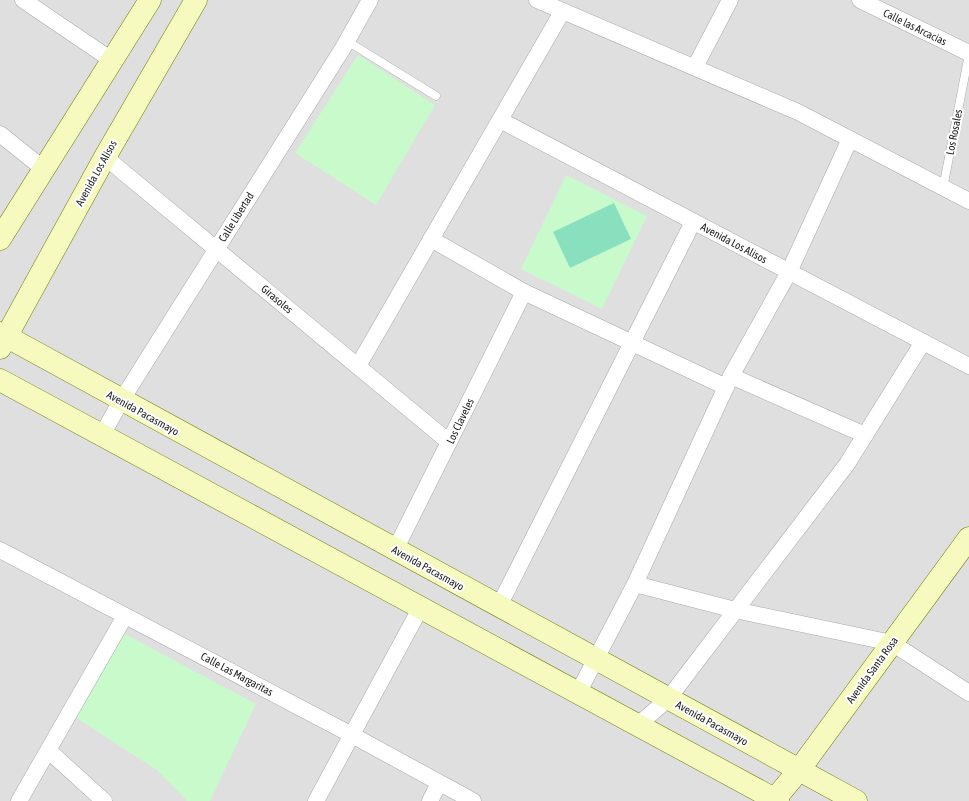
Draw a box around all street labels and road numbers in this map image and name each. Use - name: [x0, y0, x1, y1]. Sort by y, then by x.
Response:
- street label: Calle las Arcacias: [881, 6, 949, 48]
- street label: Los Rosales: [944, 108, 964, 156]
- street label: Avenida Los Alisos: [73, 138, 119, 208]
- street label: Calle Libertad: [216, 190, 256, 244]
- street label: Avenida Los Alisos: [699, 221, 769, 266]
- street label: Girasoles: [259, 282, 295, 316]
- street label: Avenida Pacasmayo: [105, 388, 181, 438]
- street label: Los Claveles: [444, 396, 476, 446]
- street label: Avenida Pacasmayo: [390, 543, 466, 593]
- street label: Avenida Santa Rosa: [844, 634, 900, 706]
- street label: Calle Las Margaritas: [199, 650, 275, 698]
- street label: Avenida Pacasmayo: [674, 698, 750, 748]

